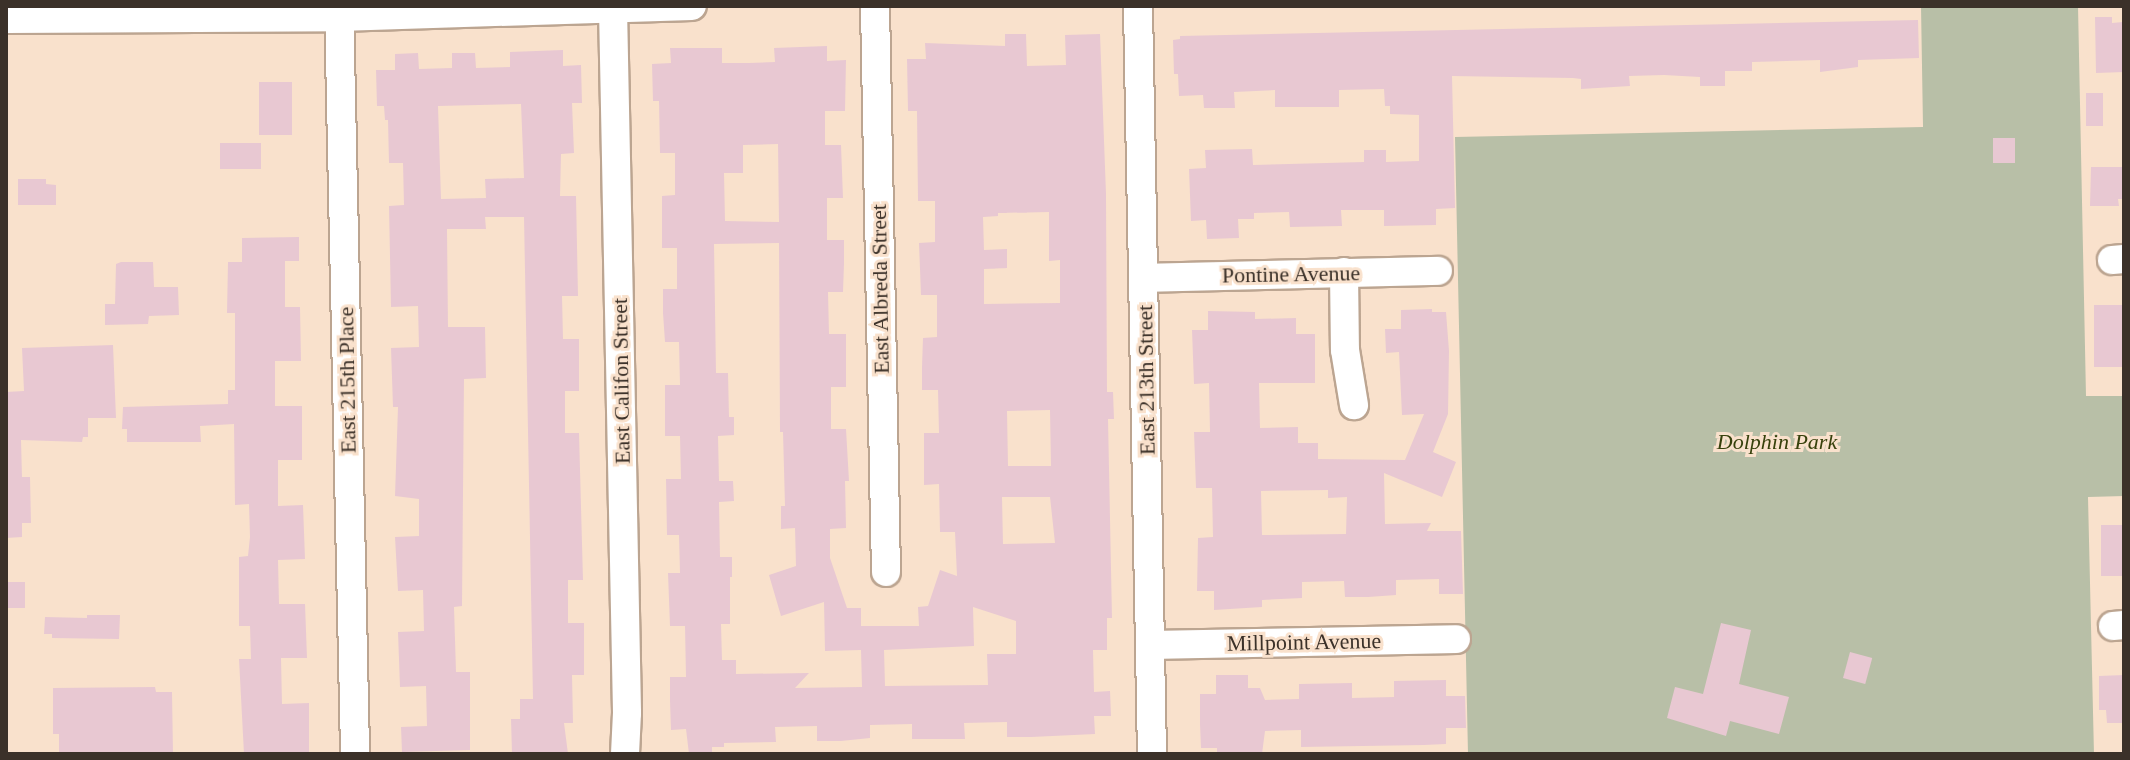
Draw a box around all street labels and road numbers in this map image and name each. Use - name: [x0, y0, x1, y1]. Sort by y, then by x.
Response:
- street label: East Albreda Street: [865, 203, 895, 375]
- street label: Pontine Avenue: [1221, 260, 1361, 288]
- street label: East Califon Street: [606, 298, 636, 464]
- street label: East 213th Street: [1131, 305, 1161, 455]
- street label: East 215th Place: [333, 306, 361, 454]
- street label: Millpoint Avenue: [1226, 627, 1382, 657]

